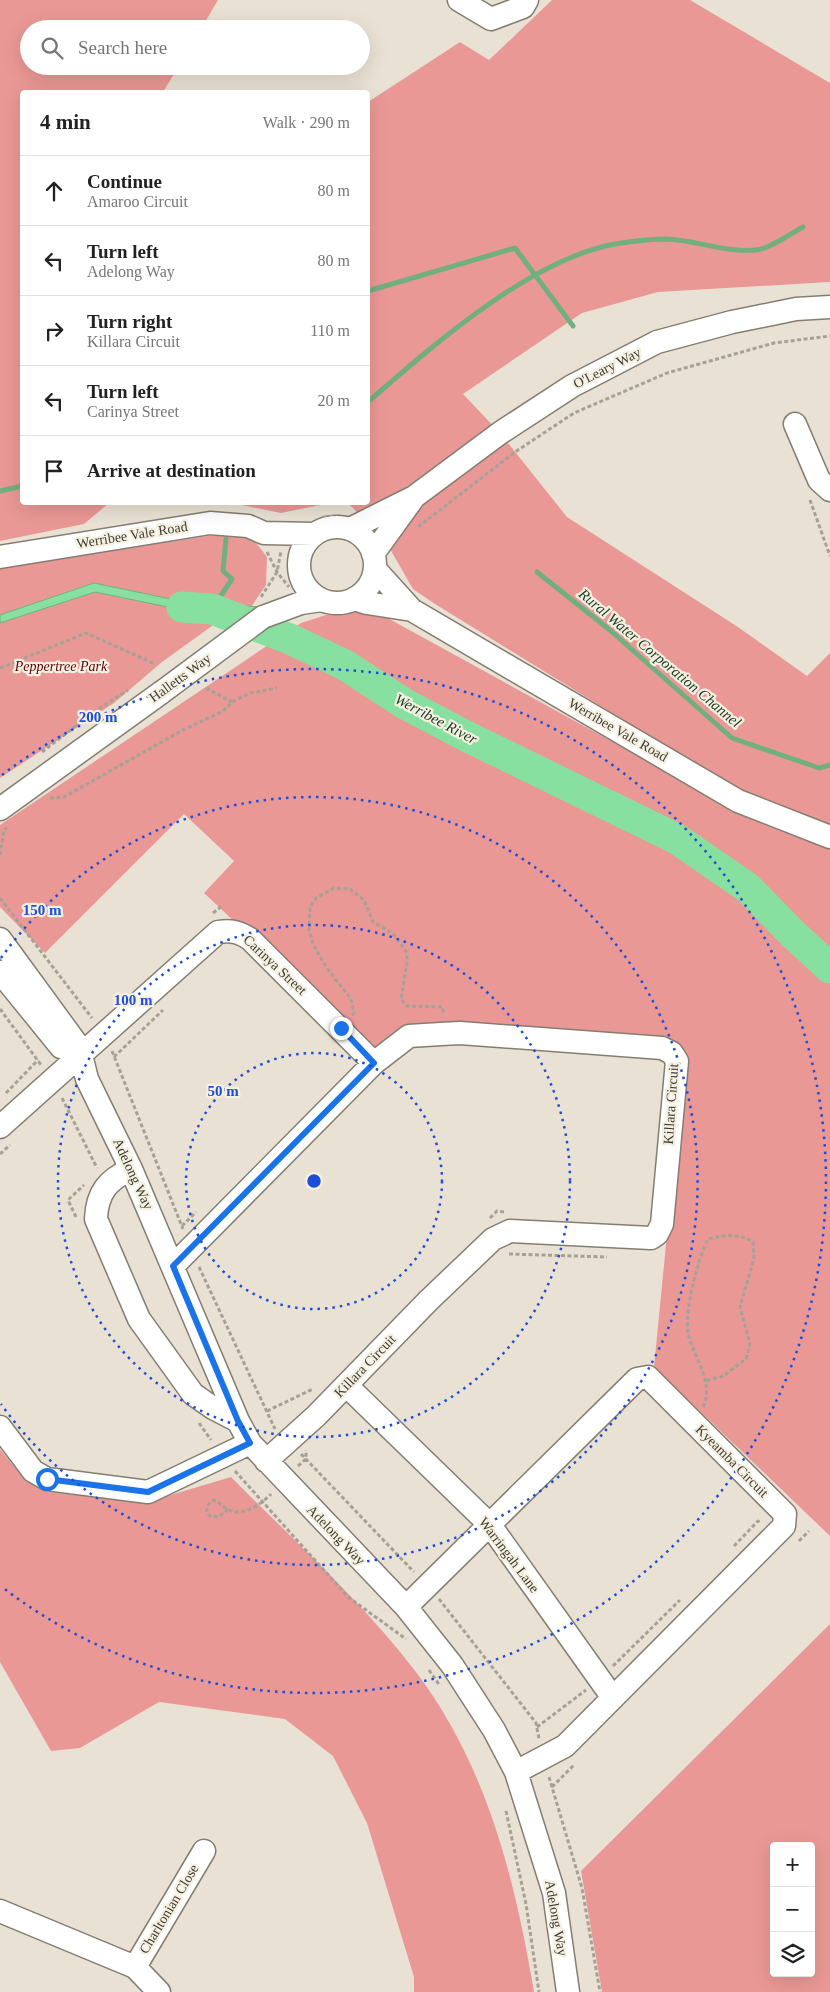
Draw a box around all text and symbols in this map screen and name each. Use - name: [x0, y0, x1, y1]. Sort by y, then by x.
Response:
- search box: [20, 20, 370, 75]
- icon: search: [38, 34, 66, 62]
- text: Search here: [78, 37, 167, 58]
- text: 4 min: [40, 110, 91, 134]
- text: Walk · 290 m: [263, 114, 350, 131]
- text: Continue: [87, 171, 162, 192]
- icon: ahead: [40, 177, 68, 205]
- text: 80 m: [318, 182, 350, 199]
- text: Amaroo Circuit: [87, 193, 188, 210]
- text: Turn left: [87, 241, 159, 262]
- icon: left: [40, 247, 68, 275]
- text: 80 m: [318, 252, 350, 269]
- text: Adelong Way: [87, 263, 175, 280]
- text: Turn right: [87, 311, 172, 332]
- icon: right: [40, 317, 68, 345]
- text: 110 m: [310, 322, 350, 339]
- text: Killara Circuit: [87, 333, 180, 350]
- street label: O'Leary Way: [571, 345, 643, 391]
- text: Turn left: [87, 381, 159, 402]
- icon: left: [40, 387, 68, 415]
- text: 20 m: [318, 392, 350, 409]
- text: Carinya Street: [87, 403, 179, 420]
- icon: arrive: [40, 457, 68, 485]
- text: Arrive at destination: [87, 460, 256, 481]
- street label: Werribee Vale Road: [75, 519, 189, 551]
- water label: Rural Water Corporation Channel: [575, 585, 744, 731]
- street label: Halletts Way: [146, 651, 214, 705]
- park label: Peppertree Park: [14, 659, 108, 674]
- water label: Werribee River: [392, 691, 480, 747]
- street label: Werribee Vale Road: [566, 695, 670, 765]
- text: 200 m: [79, 709, 118, 725]
- text: 150 m: [23, 902, 62, 918]
- street label: Carinya Street: [240, 932, 310, 998]
- text: 100 m: [114, 992, 153, 1008]
- route end: [330, 1017, 353, 1040]
- street label: Killara Circuit: [661, 1063, 681, 1145]
- text: 50 m: [207, 1083, 239, 1099]
- street label: Adelong Way: [110, 1136, 156, 1212]
- centre of rings: [305, 1172, 323, 1190]
- street label: Killara Circuit: [331, 1331, 399, 1400]
- street label: Kyeamba Circuit: [693, 1422, 771, 1500]
- route start: [36, 1468, 59, 1491]
- street label: Adelong Way: [304, 1502, 368, 1568]
- street label: Warringah Lane: [476, 1514, 542, 1596]
- map controls: [770, 1842, 815, 1977]
- button: +: [770, 1842, 815, 1887]
- street label: Charltonian Close: [136, 1862, 202, 1956]
- street label: Adelong Way: [542, 1879, 570, 1957]
- button: −: [770, 1887, 815, 1932]
- button: layers: [770, 1932, 815, 1977]

